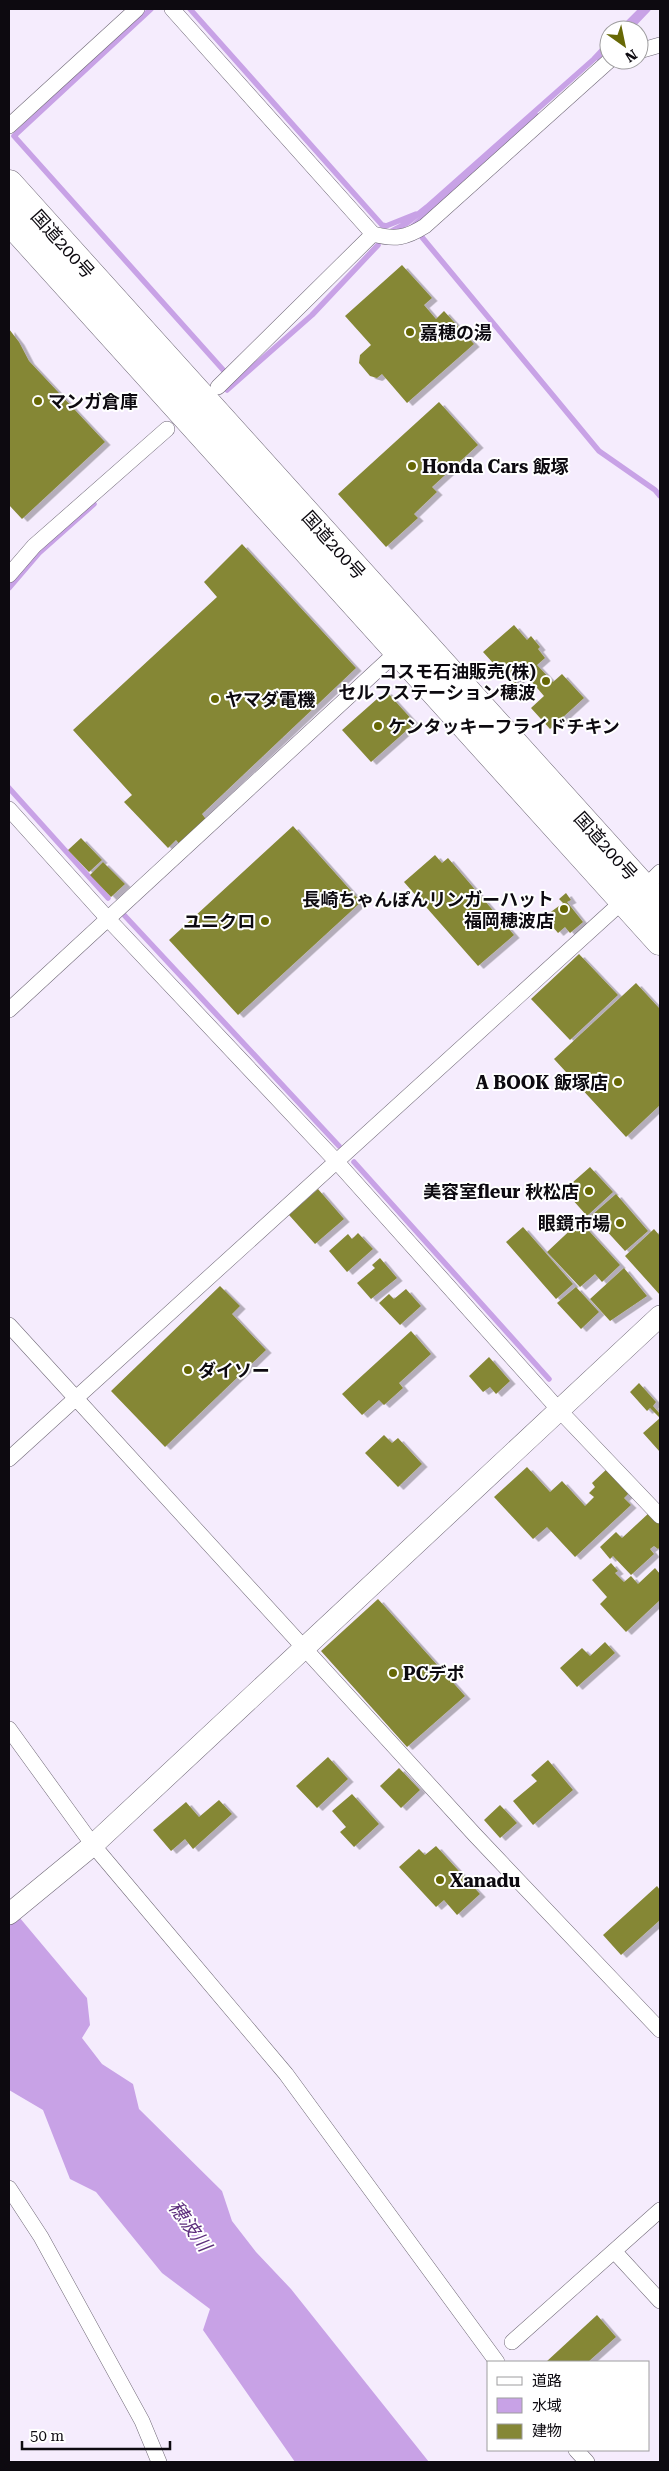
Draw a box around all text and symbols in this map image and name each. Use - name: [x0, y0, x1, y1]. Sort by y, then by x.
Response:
- north arrow: [599, 20, 649, 70]
- text: N: [622, 46, 640, 66]
- street label: 国道200号: [27, 206, 99, 282]
- place label: 嘉穂の湯: [420, 322, 492, 343]
- marker: 嘉穂の湯: [404, 326, 416, 338]
- place label: マンガ倉庫: [48, 391, 138, 412]
- marker: マンガ倉庫: [32, 395, 44, 407]
- place label: Honda Cars 飯塚: [422, 456, 569, 477]
- marker: Honda Cars 飯塚: [406, 460, 418, 472]
- street label: 国道200号: [298, 507, 370, 583]
- place label: コスモ石油販売(株) セルフステーション穂波: [338, 661, 536, 703]
- marker: コスモ石油販売(株) セルフステーション穂波: [540, 675, 552, 687]
- place label: ヤマダ電機: [225, 689, 316, 710]
- marker: ヤマダ電機: [209, 693, 221, 705]
- place label: ケンタッキーフライドチキン: [388, 716, 620, 737]
- marker: ケンタッキーフライドチキン: [372, 720, 384, 732]
- street label: 国道200号: [570, 808, 642, 884]
- place label: 長崎ちゃんぽんリンガーハット 福岡穂波店: [302, 889, 554, 931]
- marker: 長崎ちゃんぽんリンガーハット 福岡穂波店: [558, 903, 570, 915]
- place label: ユニクロ: [183, 911, 255, 932]
- marker: ユニクロ: [259, 915, 271, 927]
- place label: A BOOK 飯塚店: [476, 1072, 608, 1093]
- marker: A BOOK 飯塚店: [612, 1076, 624, 1088]
- place label: 美容室fleur 秋松店: [423, 1181, 579, 1202]
- marker: 美容室fleur 秋松店: [583, 1185, 595, 1197]
- place label: 眼鏡市場: [538, 1213, 610, 1234]
- marker: 眼鏡市場: [614, 1217, 626, 1229]
- place label: ダイソー: [198, 1360, 270, 1381]
- marker: ダイソー: [182, 1364, 194, 1376]
- place label: PCデポ: [403, 1663, 464, 1684]
- marker: PCデポ: [387, 1667, 399, 1679]
- place label: Xanadu: [450, 1870, 520, 1891]
- marker: Xanadu: [434, 1874, 446, 1886]
- water label: 穂波川: [164, 2196, 217, 2257]
- legend: [487, 2361, 649, 2451]
- text: 道路: [532, 2372, 562, 2390]
- text: 水域: [532, 2397, 562, 2415]
- scale bar: [22, 2418, 170, 2450]
- text: 建物: [532, 2422, 562, 2440]
- text: 50 m: [30, 2427, 65, 2445]

